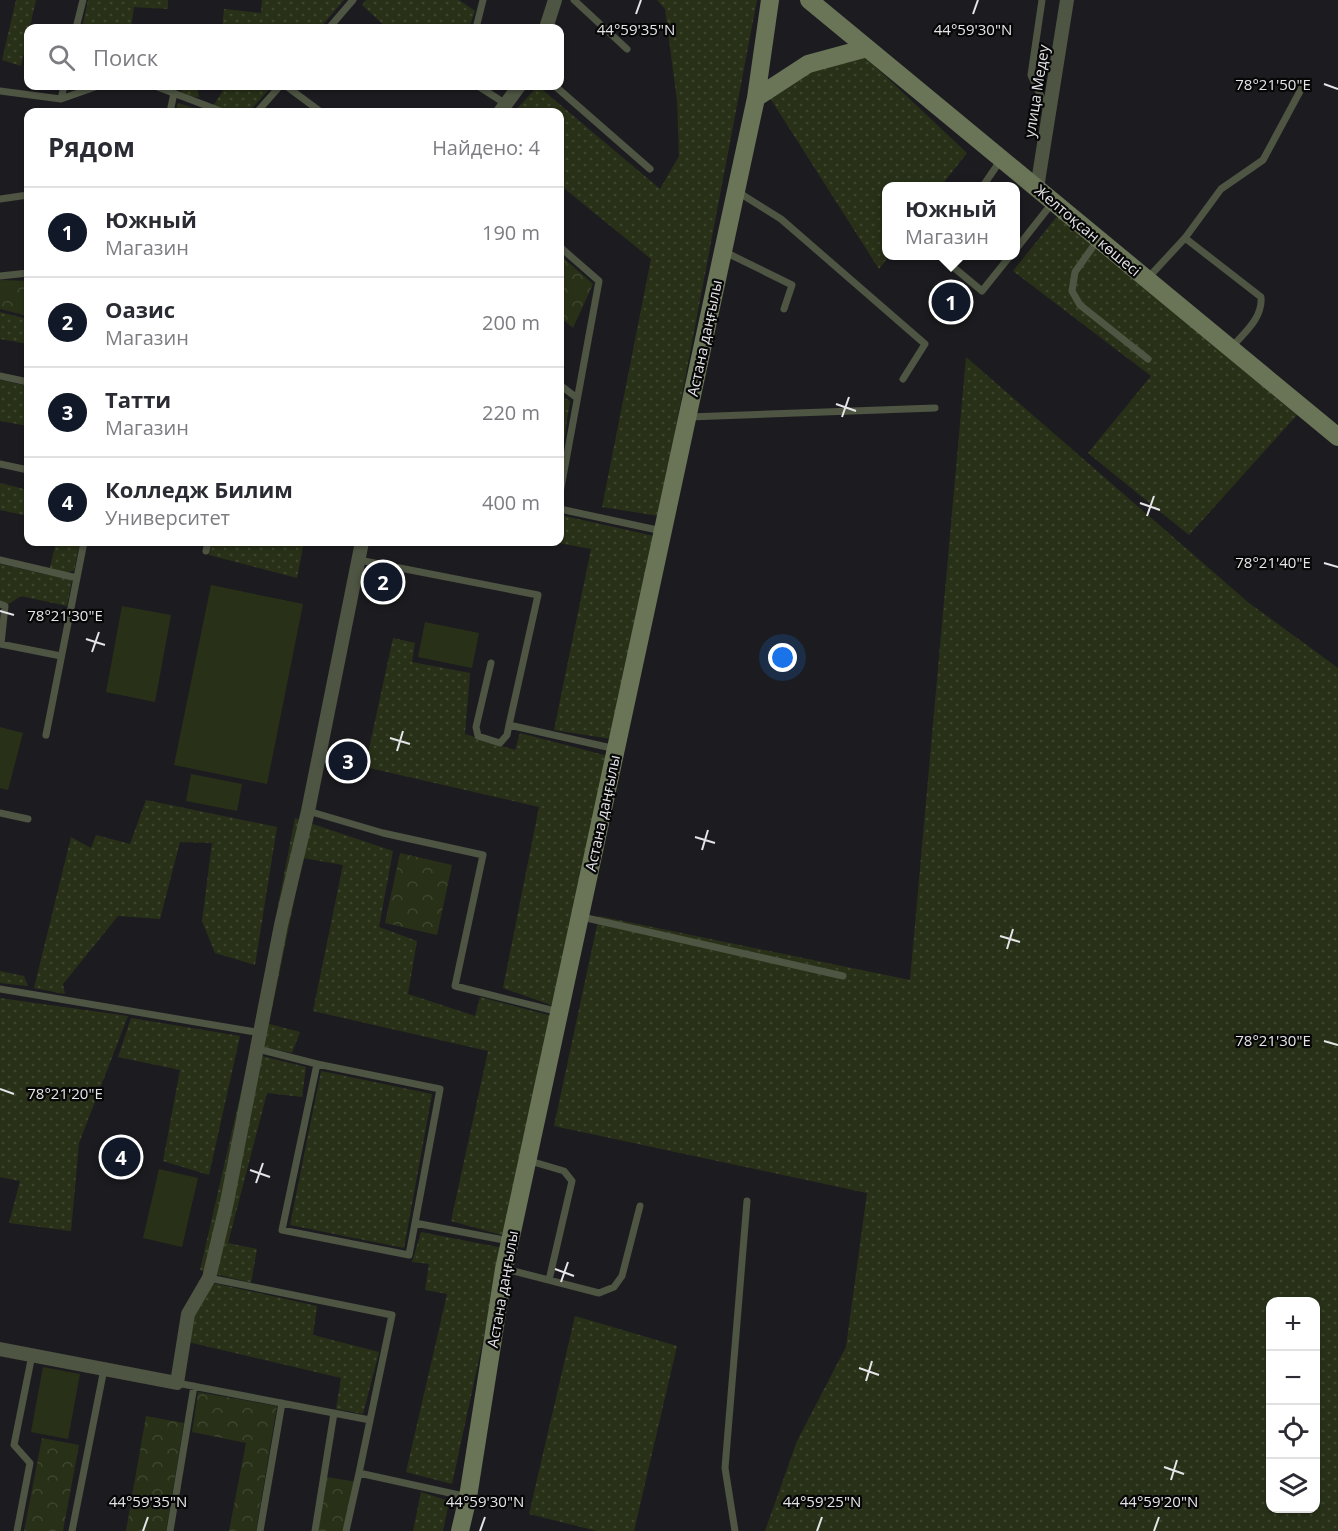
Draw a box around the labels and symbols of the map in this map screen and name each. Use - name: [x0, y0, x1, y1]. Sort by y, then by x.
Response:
- text: 44°59'35"N: [597, 19, 675, 39]
- text: 44°59'30"N: [934, 19, 1012, 39]
- street label: улица Медеу: [1019, 43, 1053, 139]
- text: 78°21'50"E: [1235, 74, 1311, 94]
- street label: Желтоқсан көшесі: [1031, 180, 1145, 280]
- street label: Астана даңғылы: [682, 278, 726, 398]
- pin: 1: [932, 280, 970, 324]
- text: 78°21'40"E: [1235, 552, 1311, 572]
- pin: 2: [364, 560, 403, 604]
- text: 78°21'30"E: [27, 605, 103, 625]
- your location: [768, 643, 797, 672]
- pin: 3: [328, 738, 368, 783]
- street label: Астана даңғылы: [580, 753, 624, 873]
- text: 78°21'30"E: [1235, 1030, 1311, 1050]
- text: 78°21'20"E: [27, 1083, 103, 1103]
- pin: 4: [102, 1134, 140, 1180]
- street label: Астана даңғылы: [482, 1229, 522, 1349]
- text: 44°59'35"N: [109, 1491, 187, 1511]
- text: 44°59'30"N: [446, 1491, 524, 1511]
- text: 44°59'25"N: [783, 1491, 861, 1511]
- text: 44°59'20"N: [1120, 1491, 1198, 1511]

